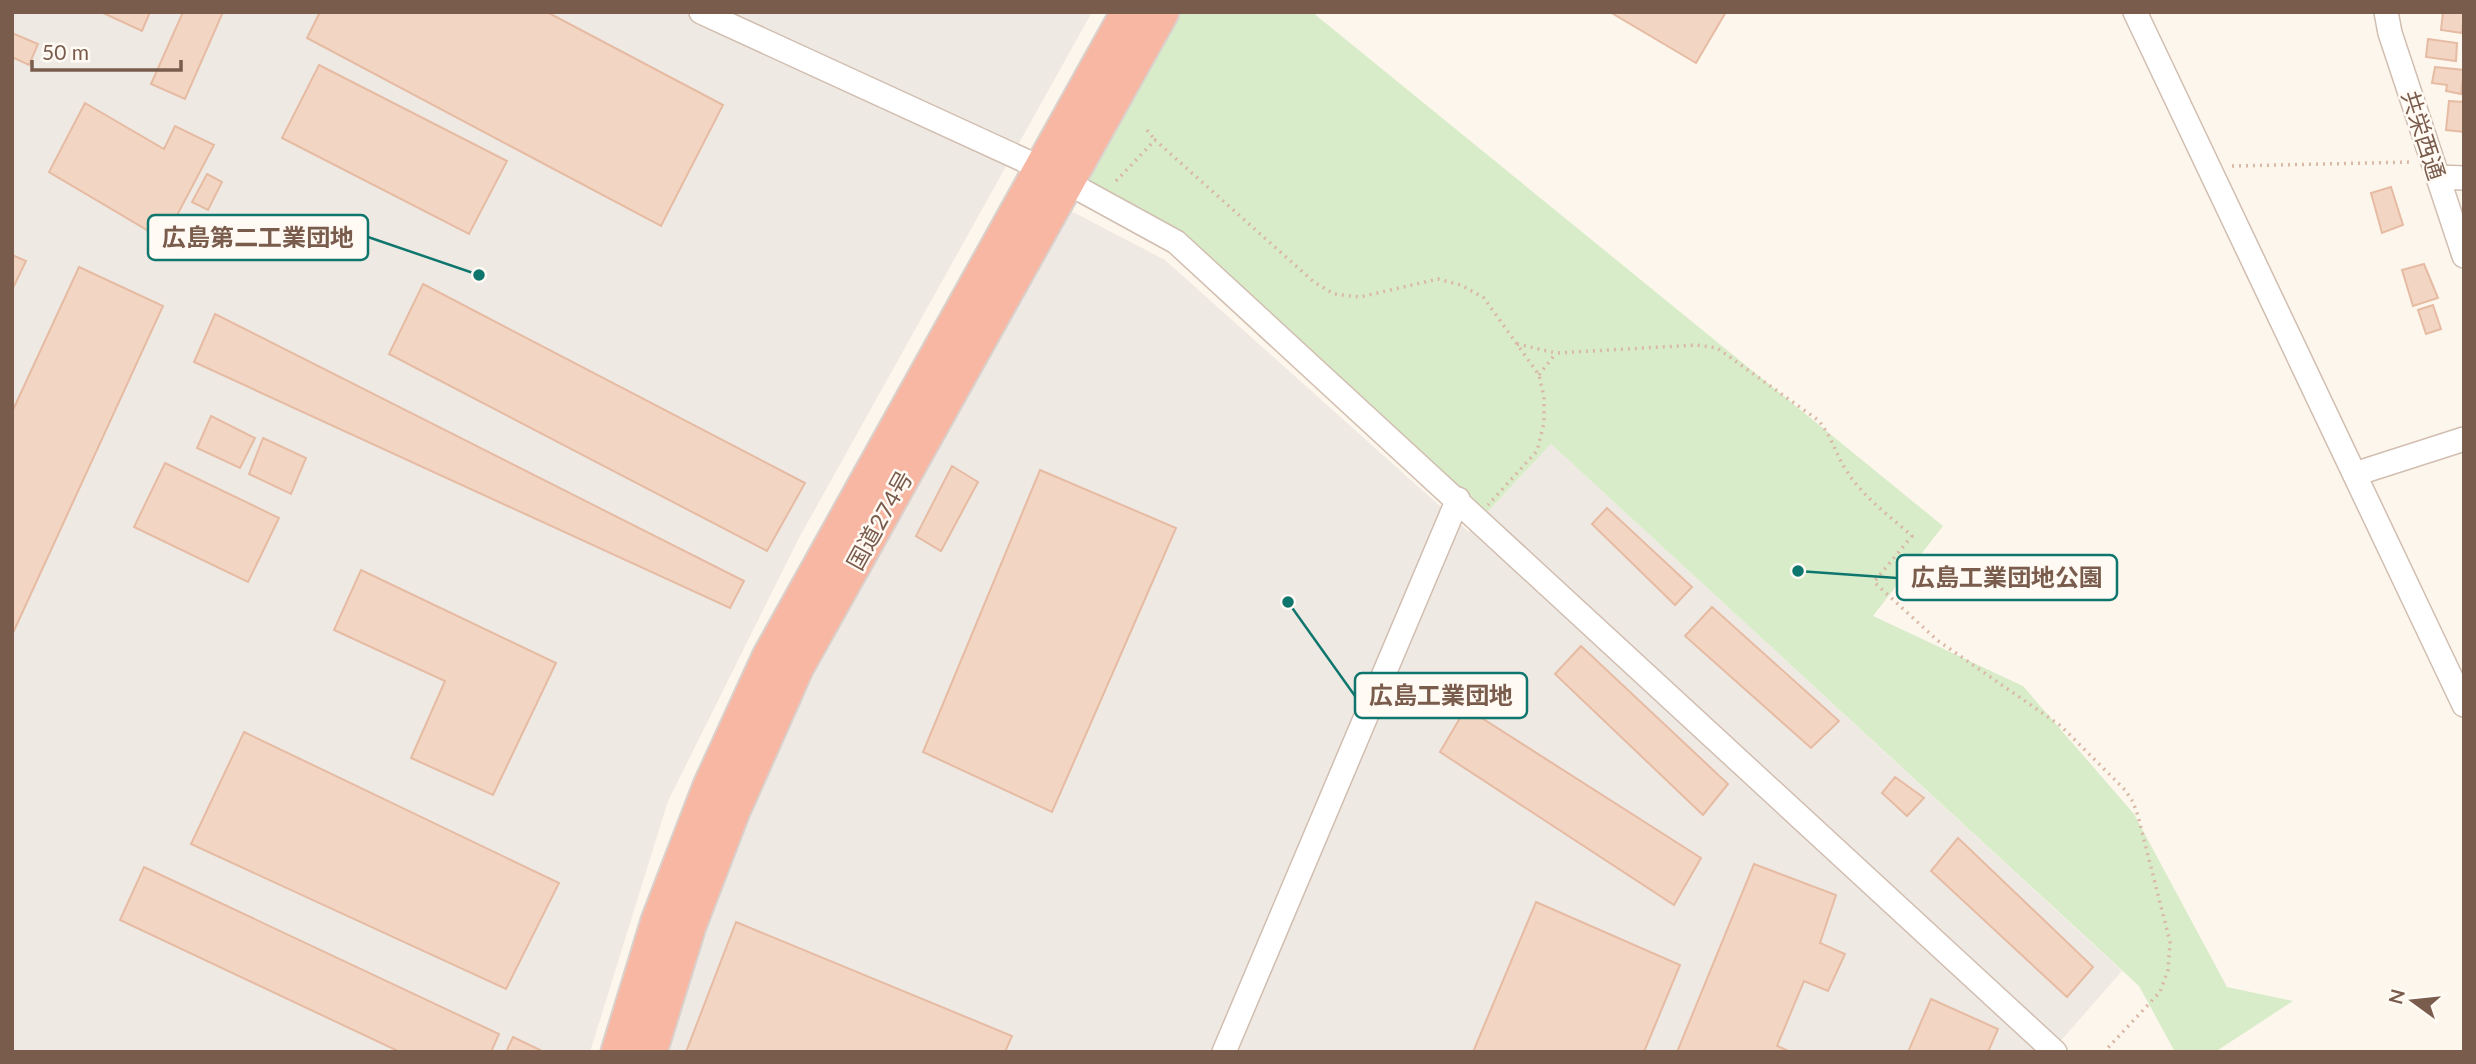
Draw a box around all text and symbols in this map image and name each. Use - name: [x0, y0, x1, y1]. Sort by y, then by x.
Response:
- scale bar: [32, 28, 180, 72]
- text: 50 m: [42, 39, 89, 64]
- street label: 共栄西通: [2396, 87, 2452, 183]
- callout: 広島第二工業団地: [148, 215, 368, 260]
- text: 広島第二工業団地: [162, 222, 354, 251]
- street label: 国道274号: [840, 466, 918, 574]
- callout: 広島工業団地公園: [1897, 555, 2117, 600]
- text: 広島工業団地公園: [1911, 562, 2103, 591]
- callout: 広島工業団地: [1355, 673, 1527, 718]
- text: 広島工業団地: [1369, 680, 1513, 709]
- north arrow: [2378, 966, 2448, 1036]
- text: N: [2383, 986, 2409, 1007]

